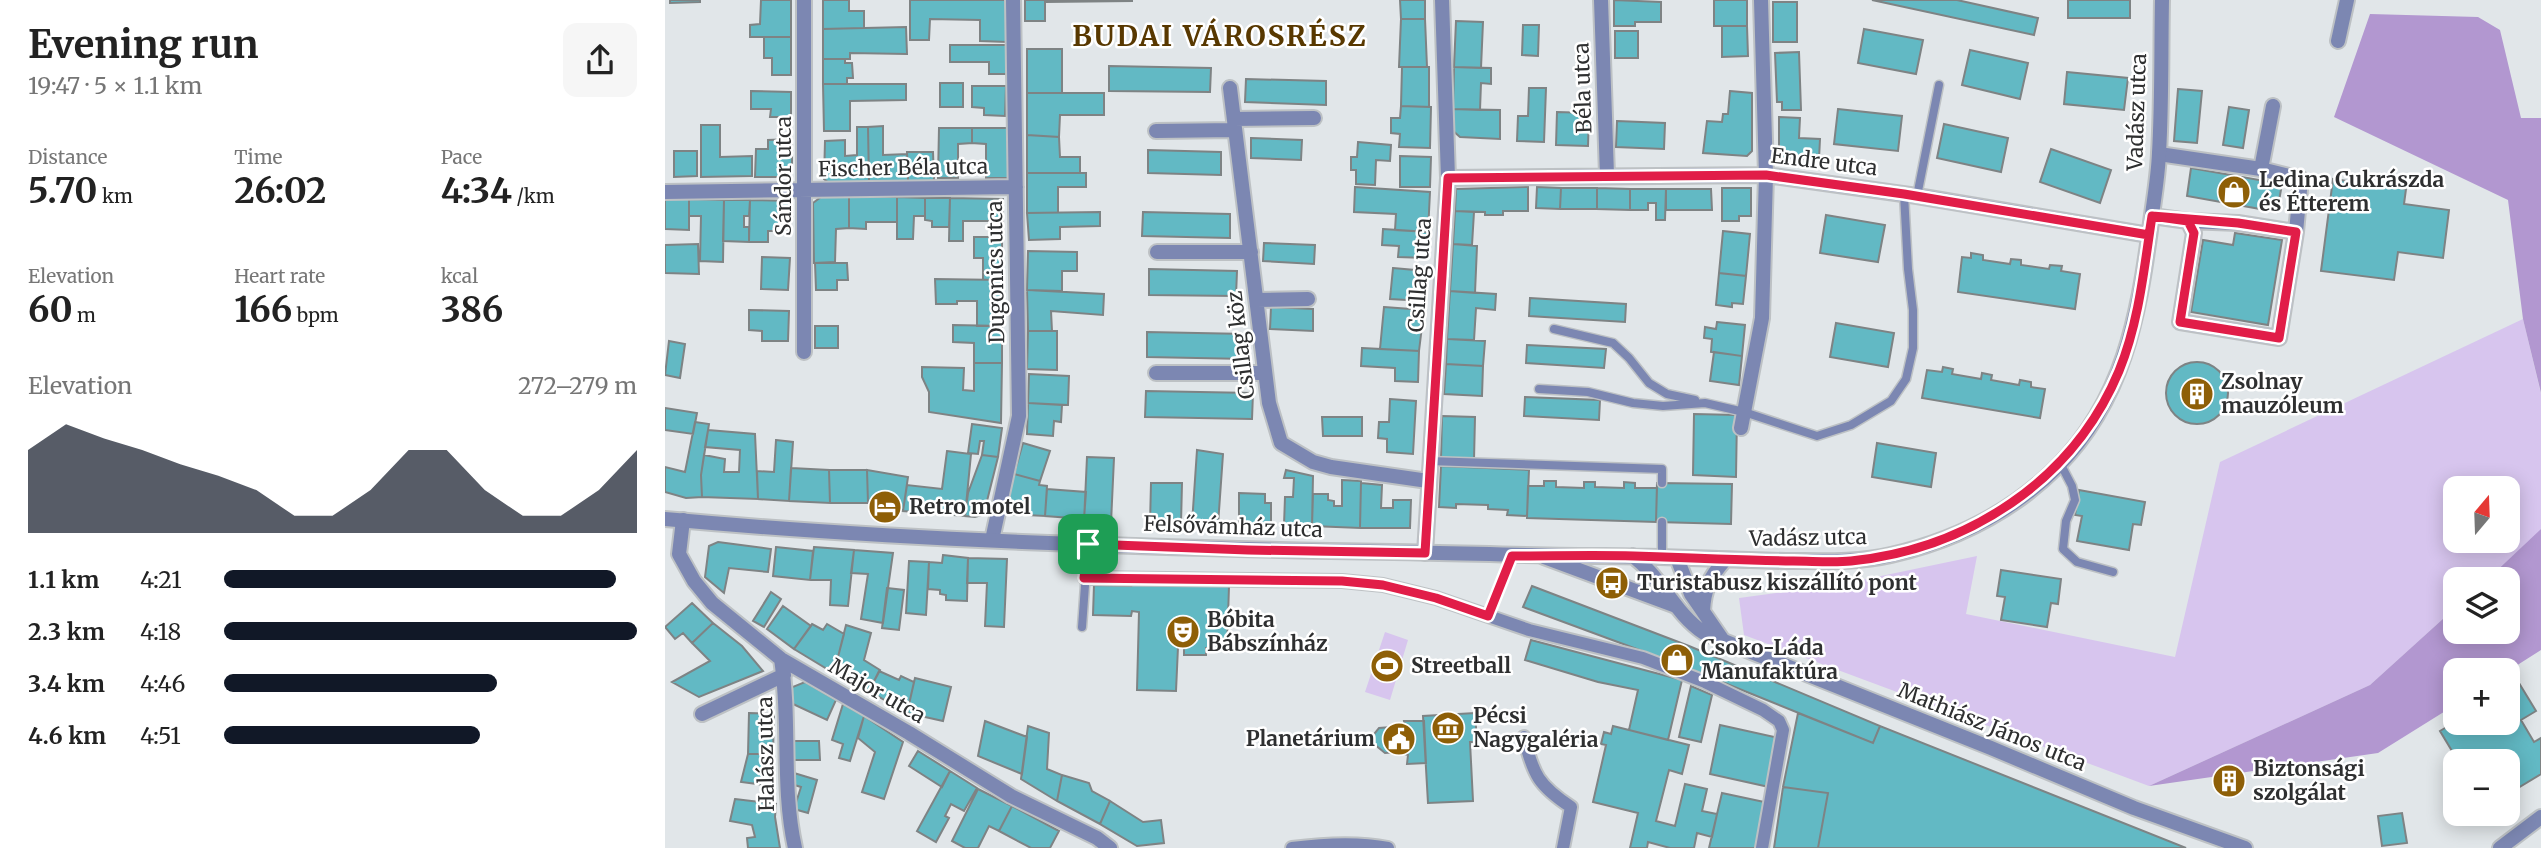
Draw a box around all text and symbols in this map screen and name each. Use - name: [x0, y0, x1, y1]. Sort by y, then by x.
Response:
- district label: BUDAI VÁROSRÉSZ: [1072, 17, 1368, 54]
- text: Evening run: [28, 21, 259, 68]
- button: share: [563, 23, 637, 97]
- street label: Béla utca: [1567, 42, 1598, 134]
- street label: Vadász utca: [2121, 53, 2152, 172]
- text: 19:47 · 5 × 1.1 km: [28, 71, 202, 100]
- street label: Sándor utca: [770, 116, 797, 236]
- street label: Endre utca: [1769, 142, 1879, 181]
- text: Distance: [28, 145, 107, 169]
- text: Time: [234, 145, 283, 169]
- text: Pace: [441, 145, 482, 169]
- street label: Fischer Béla utca: [818, 153, 988, 182]
- place label: Ledina Cukrászda és Étterem: [2259, 166, 2445, 217]
- text: 5.70: [28, 169, 97, 213]
- text: 26:02: [234, 169, 326, 213]
- text: 4:34: [441, 169, 512, 213]
- shop icon: Ledina Cukrászda és Étterem: [2215, 173, 2253, 211]
- text: km: [97, 184, 133, 208]
- text: /km: [512, 184, 555, 208]
- street label: Dugonics utca: [981, 200, 1010, 344]
- street label: Csillag utca: [1402, 217, 1437, 333]
- text: Elevation: [28, 264, 114, 288]
- text: Heart rate: [234, 264, 325, 288]
- text: kcal: [441, 264, 478, 288]
- text: 60: [28, 288, 73, 332]
- text: 166: [234, 288, 292, 332]
- text: 386: [441, 288, 503, 332]
- street label: Csillag köz: [1220, 290, 1261, 401]
- text: m: [73, 303, 96, 327]
- text: bpm: [292, 303, 339, 327]
- place label: Zsolnay mauzóleum: [2221, 368, 2344, 419]
- text: Elevation: [28, 371, 132, 400]
- text: 272–279 m: [518, 371, 637, 400]
- building icon: Zsolnay mauzóleum: [2178, 375, 2216, 413]
- north arrow: [2443, 476, 2520, 553]
- map controls: [2443, 476, 2520, 826]
- hotel icon: Retro motel: [866, 488, 904, 526]
- place label: Retro motel: [909, 493, 1031, 520]
- street label: Felsővámház utca: [1143, 510, 1323, 543]
- pin: [1058, 514, 1118, 574]
- street label: Vadász utca: [1748, 523, 1867, 552]
- icon: arrive: [1069, 525, 1107, 563]
- bus stop icon: Turistabusz kiszállító pont: [1593, 564, 1631, 602]
- text: 1.1 km: [28, 565, 99, 594]
- text: 4:21: [140, 565, 182, 594]
- button: layers: [2443, 567, 2520, 644]
- place label: Turistabusz kiszállító pont: [1637, 569, 1918, 596]
- place label: Bóbita Bábszínház: [1207, 606, 1328, 657]
- theatre icon: Bóbita Bábszínház: [1164, 613, 1202, 651]
- text: 2.3 km: [28, 617, 105, 646]
- text: 4:18: [140, 617, 181, 646]
- place label: Csoko-Láda Manufaktúra: [1701, 634, 1838, 685]
- shop icon: Csoko-Láda Manufaktúra: [1658, 641, 1696, 679]
- sports icon: Streetball: [1368, 647, 1406, 685]
- street label: Major utca: [824, 652, 930, 729]
- place label: Streetball: [1411, 652, 1511, 679]
- button: +: [2443, 658, 2520, 735]
- text: 3.4 km: [28, 669, 105, 698]
- text: 4:46: [140, 669, 185, 698]
- street label: Mathiász János utca: [1894, 676, 2090, 777]
- street label: Halász utca: [751, 696, 780, 812]
- place label: Pécsi Nagygaléria: [1473, 702, 1599, 753]
- museum icon: Pécsi Nagygaléria: [1429, 709, 1467, 747]
- public building icon: Planetárium: [1380, 720, 1418, 758]
- text: 4.6 km: [28, 721, 106, 750]
- text: 4:51: [140, 721, 181, 750]
- place label: Planetárium: [1246, 725, 1375, 752]
- button: −: [2443, 749, 2520, 826]
- place label: Biztonsági szolgálat: [2253, 755, 2365, 806]
- building icon: Biztonsági szolgálat: [2210, 762, 2248, 800]

